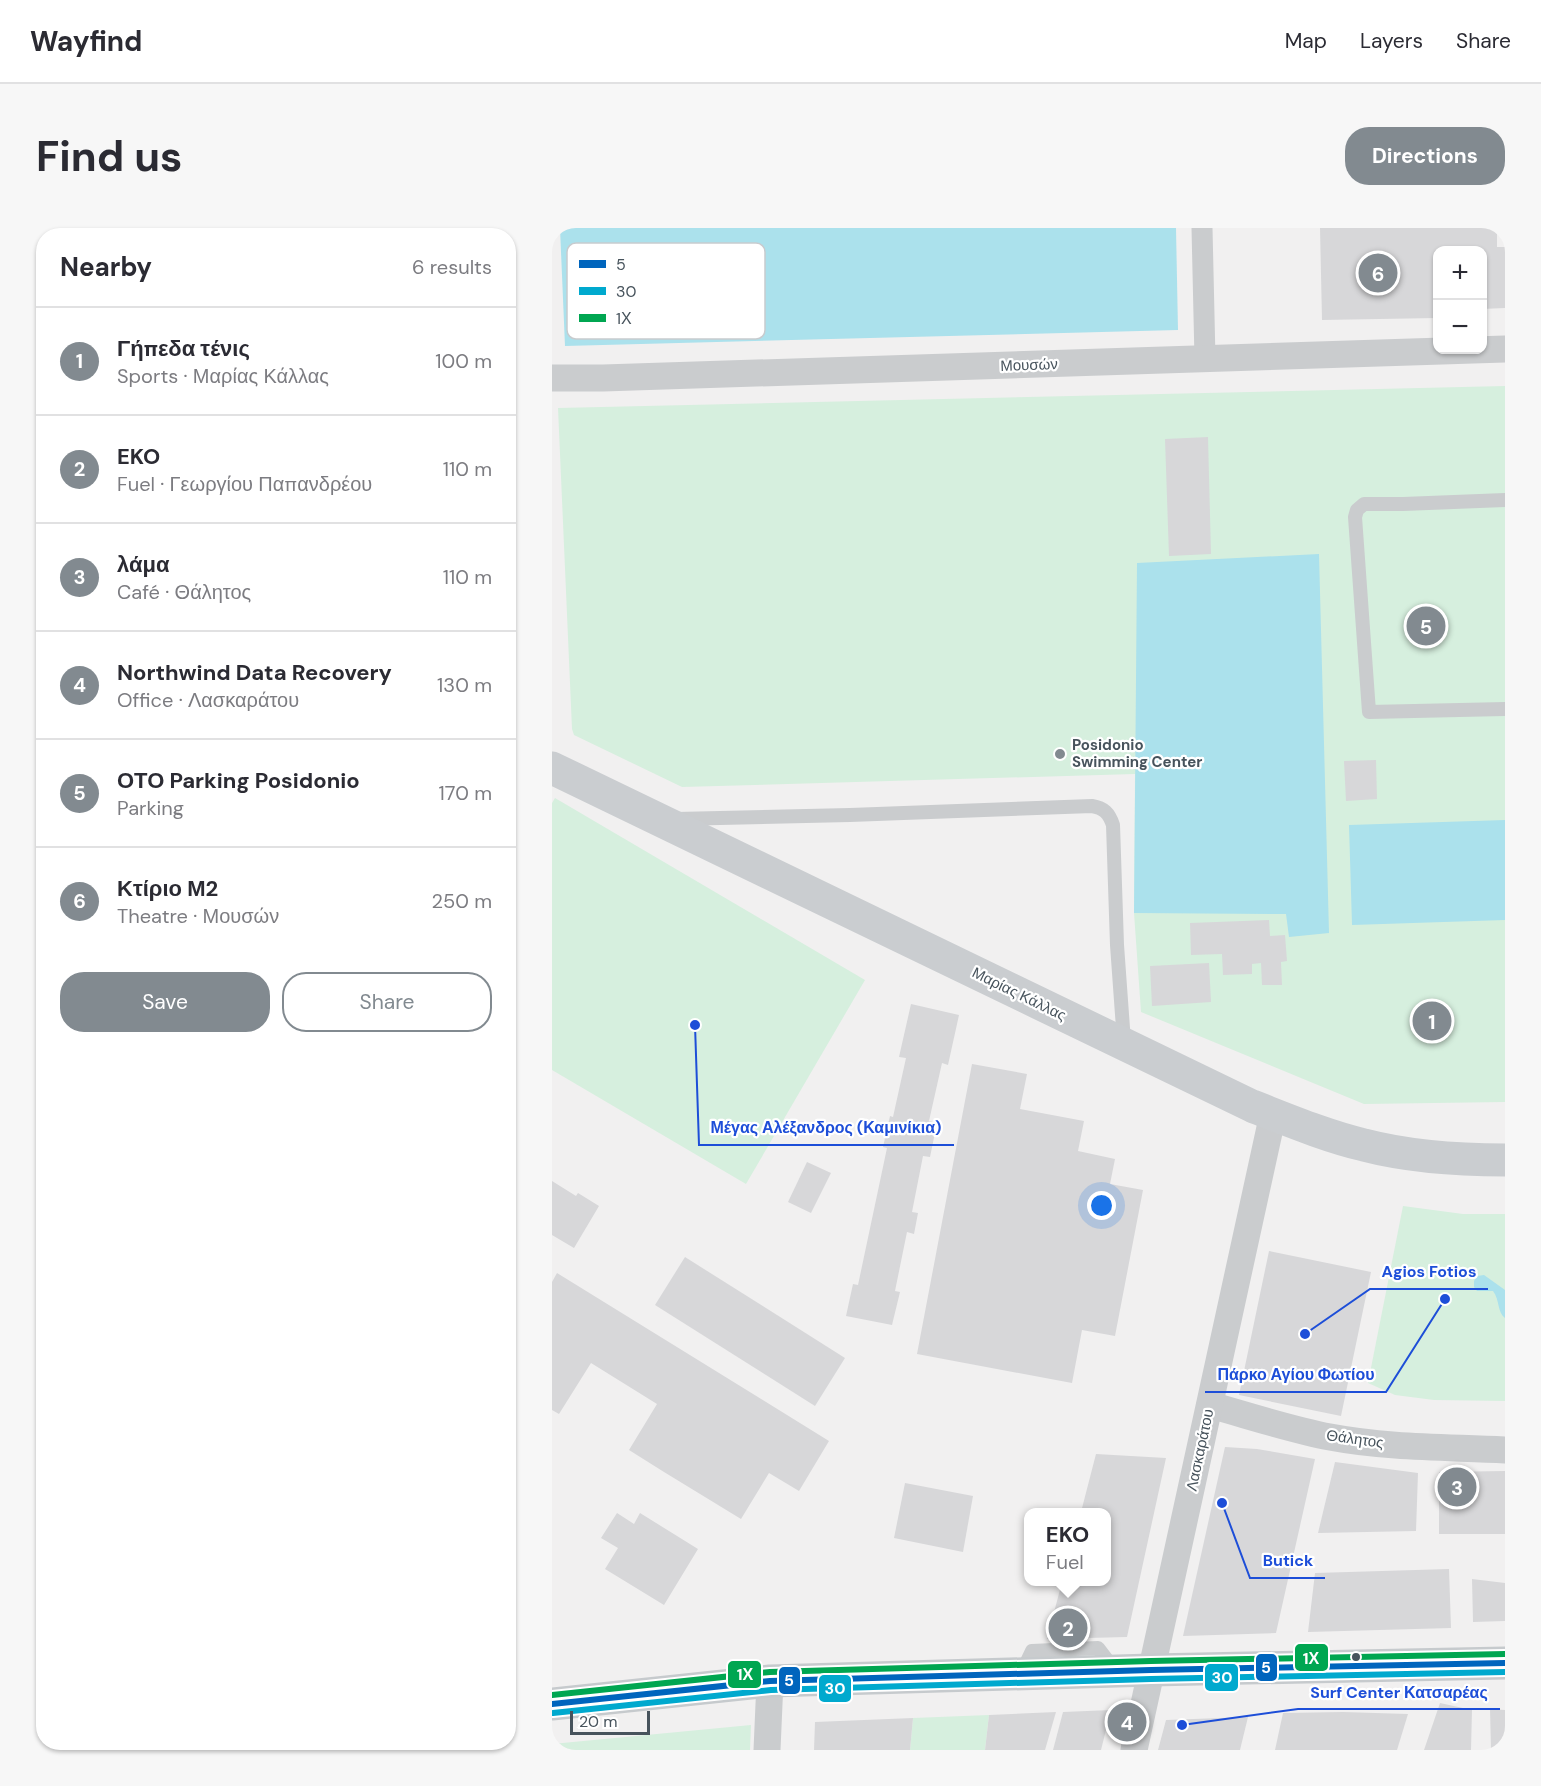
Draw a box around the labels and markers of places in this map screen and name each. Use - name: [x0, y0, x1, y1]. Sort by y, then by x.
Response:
- pin: 6: [1358, 250, 1398, 296]
- pin: 5: [1406, 604, 1446, 648]
- place label: Posidonio Swimming Center: [1072, 735, 1202, 772]
- marker: Posidonio Swimming Center: [1053, 747, 1067, 761]
- pin: 1: [1412, 998, 1452, 1044]
- callout: Μέγας Αλέξανδρος (Καμινίκια): [699, 1111, 954, 1145]
- callout: Agios Fotios: [1370, 1255, 1488, 1289]
- callout: Πάρκο Αγίου Φωτίου: [1205, 1358, 1386, 1392]
- pin: 3: [1438, 1464, 1476, 1510]
- callout: Butick: [1250, 1544, 1325, 1578]
- pin: 2: [1048, 1606, 1088, 1650]
- unlabelled marker: [1350, 1651, 1362, 1663]
- callout: Surf Center Κατσαρέας: [1298, 1675, 1500, 1709]
- pin: 4: [1108, 1700, 1146, 1744]

